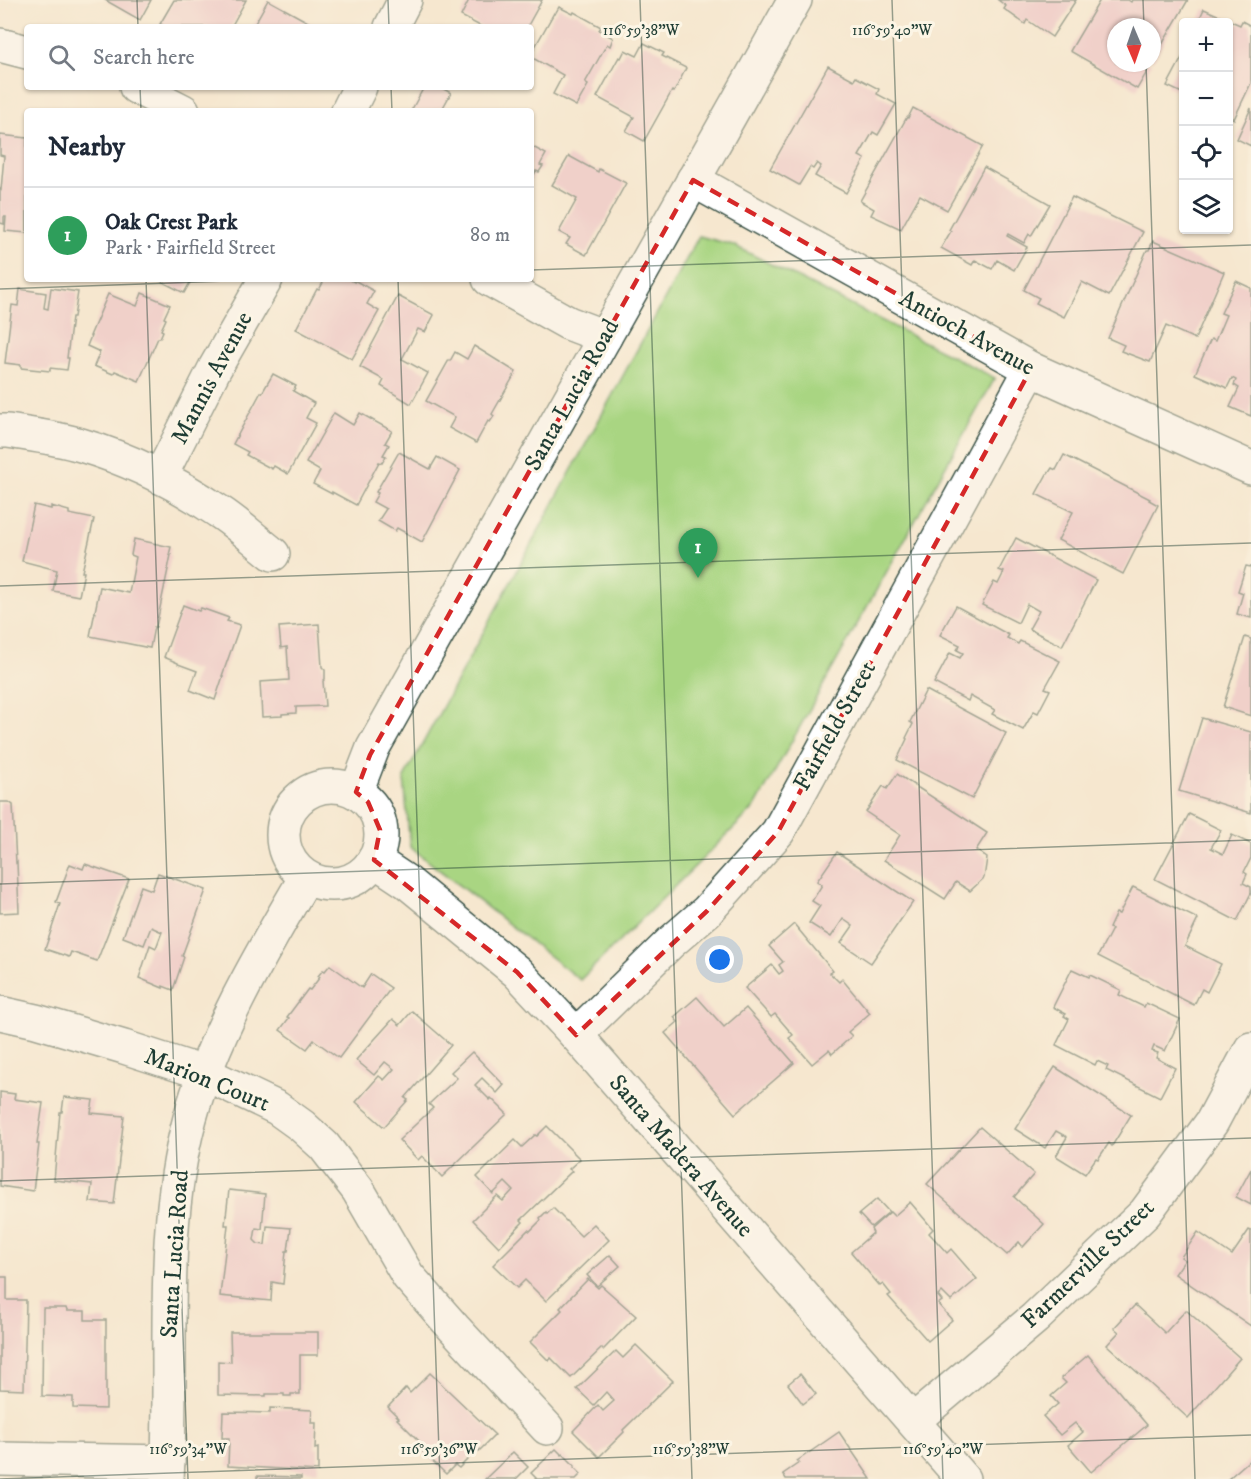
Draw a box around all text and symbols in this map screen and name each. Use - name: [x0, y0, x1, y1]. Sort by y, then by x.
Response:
- north arrow: [1107, 18, 1161, 72]
- map controls: [1179, 18, 1233, 234]
- button: +: [1179, 18, 1233, 72]
- text: 116°59'38"W: [603, 21, 680, 40]
- text: 116°59'40"W: [852, 21, 932, 40]
- search box: [24, 24, 534, 90]
- icon: search: [45, 41, 78, 74]
- text: Search here: [93, 44, 195, 71]
- button: −: [1179, 72, 1233, 126]
- button: locate: [1179, 126, 1233, 180]
- text: Nearby: [48, 131, 125, 164]
- button: layers: [1179, 180, 1233, 234]
- text: Oak Crest Park: [105, 209, 238, 236]
- text: 1: [64, 223, 71, 248]
- text: 80 m: [470, 223, 510, 248]
- text: Park · Fairfield Street: [105, 236, 276, 261]
- street label: Antioch Avenue: [894, 283, 1040, 383]
- street label: Mannis Avenue: [165, 307, 259, 449]
- street label: Santa Lucia Road: [518, 314, 626, 476]
- pin: 1: [678, 528, 718, 578]
- street label: Fairfield Street: [787, 656, 883, 796]
- your location: [705, 945, 734, 974]
- street label: Marion Court: [140, 1041, 274, 1119]
- street label: Santa Madera Avenue: [602, 1069, 760, 1244]
- street label: Santa Lucia Road: [154, 1169, 196, 1339]
- street label: Farmerville Street: [1015, 1193, 1161, 1335]
- text: 116°59'34"W: [149, 1440, 227, 1459]
- text: 116°59'36"W: [401, 1440, 478, 1459]
- text: 116°59'38"W: [653, 1440, 730, 1459]
- text: 116°59'40"W: [903, 1440, 983, 1459]

